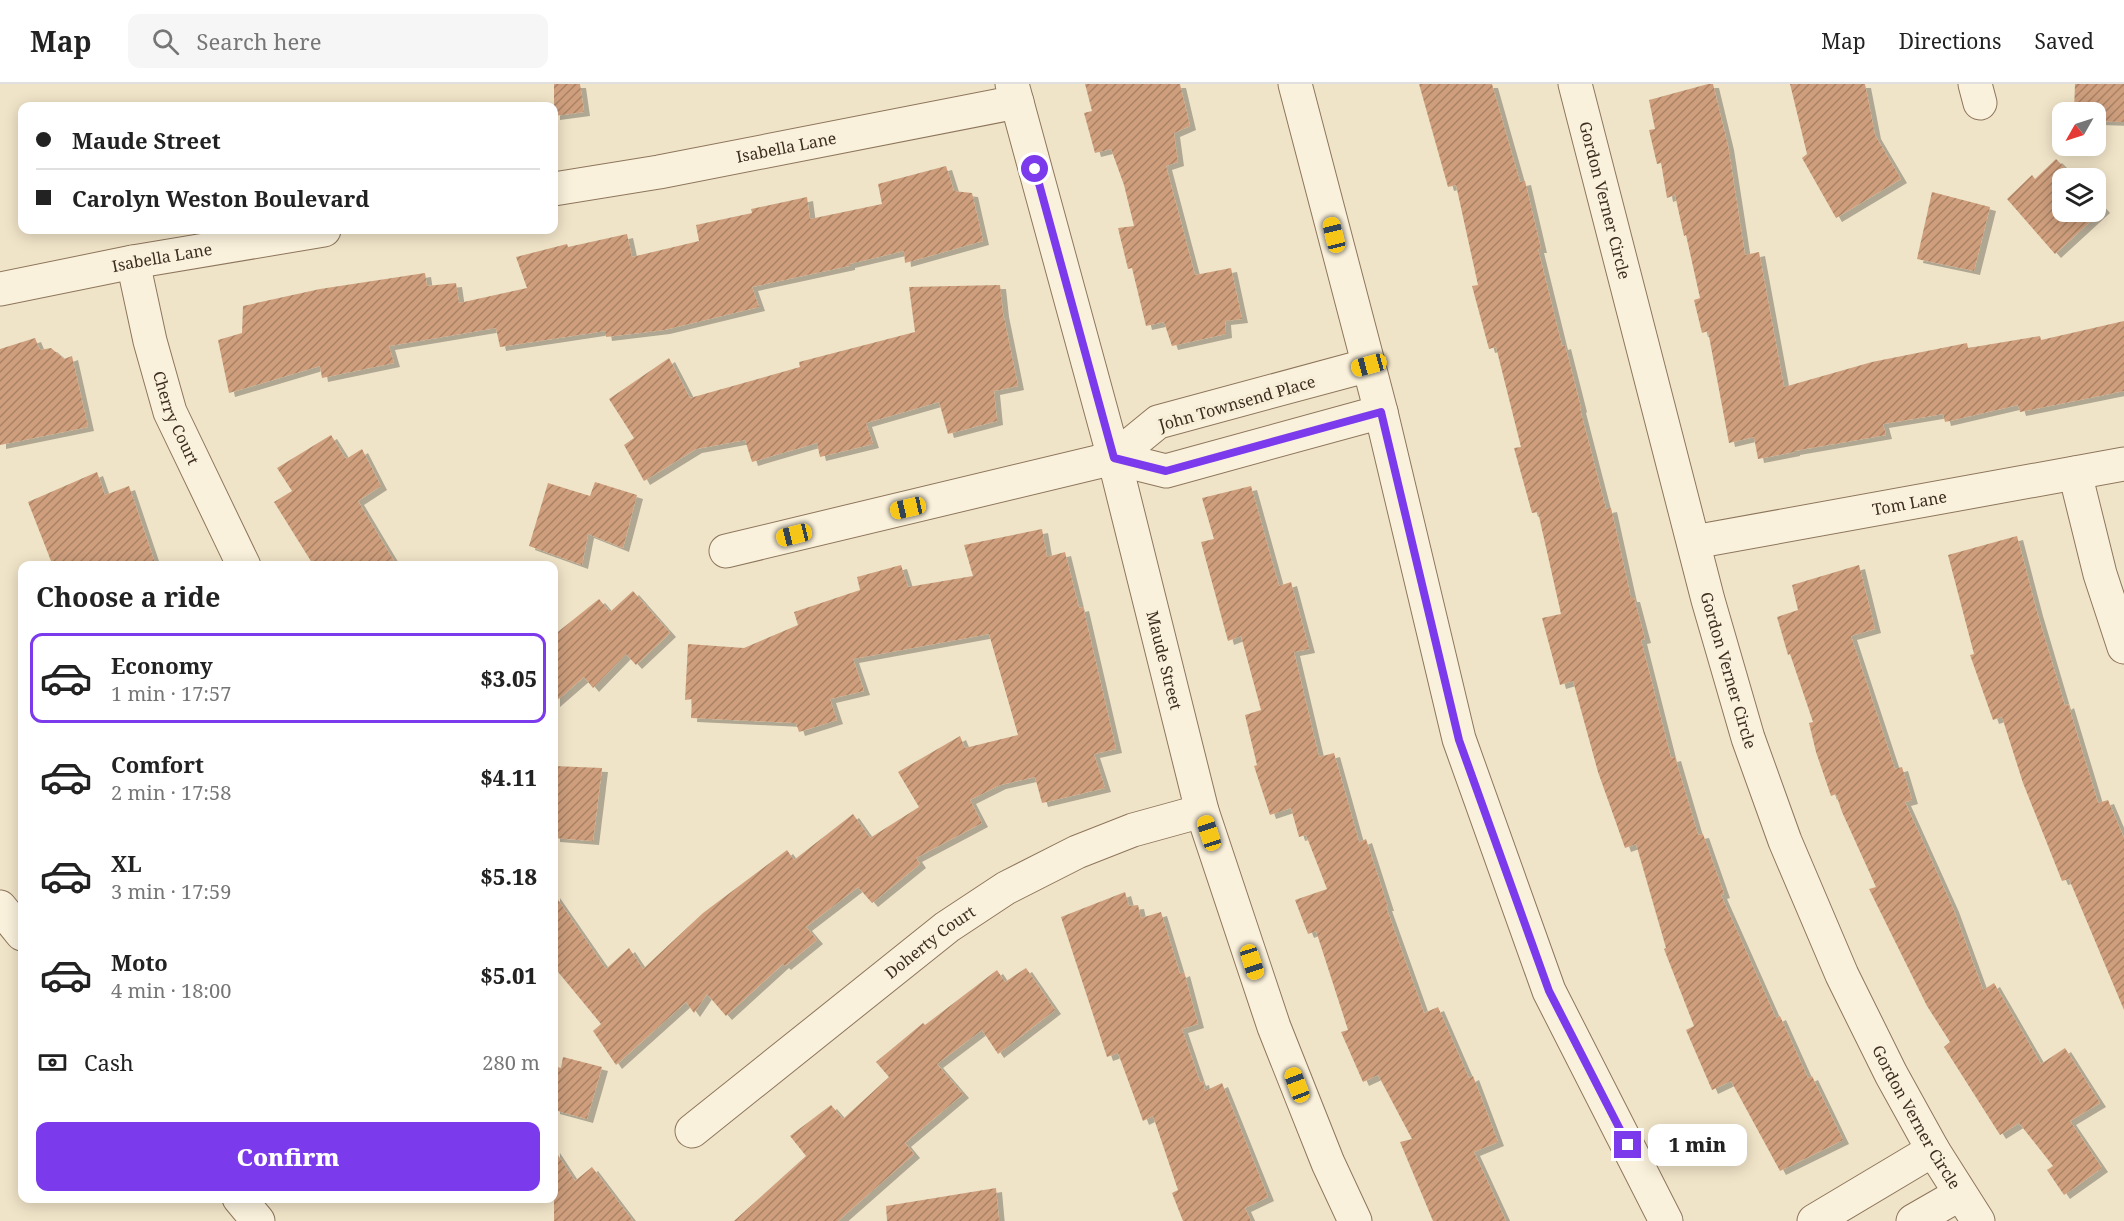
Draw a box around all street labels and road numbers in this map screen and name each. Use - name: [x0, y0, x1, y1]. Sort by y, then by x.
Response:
- street label: Gordon Verner Circle: [1574, 119, 1636, 282]
- street label: Isabella Lane: [734, 127, 838, 168]
- street label: Isabella Lane: [110, 238, 214, 277]
- street label: Cherry Court: [148, 368, 205, 469]
- street label: John Townsend Place: [1155, 370, 1318, 436]
- street label: Tom Lane: [1870, 485, 1949, 520]
- street label: Gordon Verner Circle: [1695, 590, 1762, 752]
- street label: Maude Street: [1141, 608, 1187, 712]
- street label: Doherty Court: [880, 900, 980, 984]
- street label: Gordon Verner Circle: [1867, 1041, 1966, 1193]

